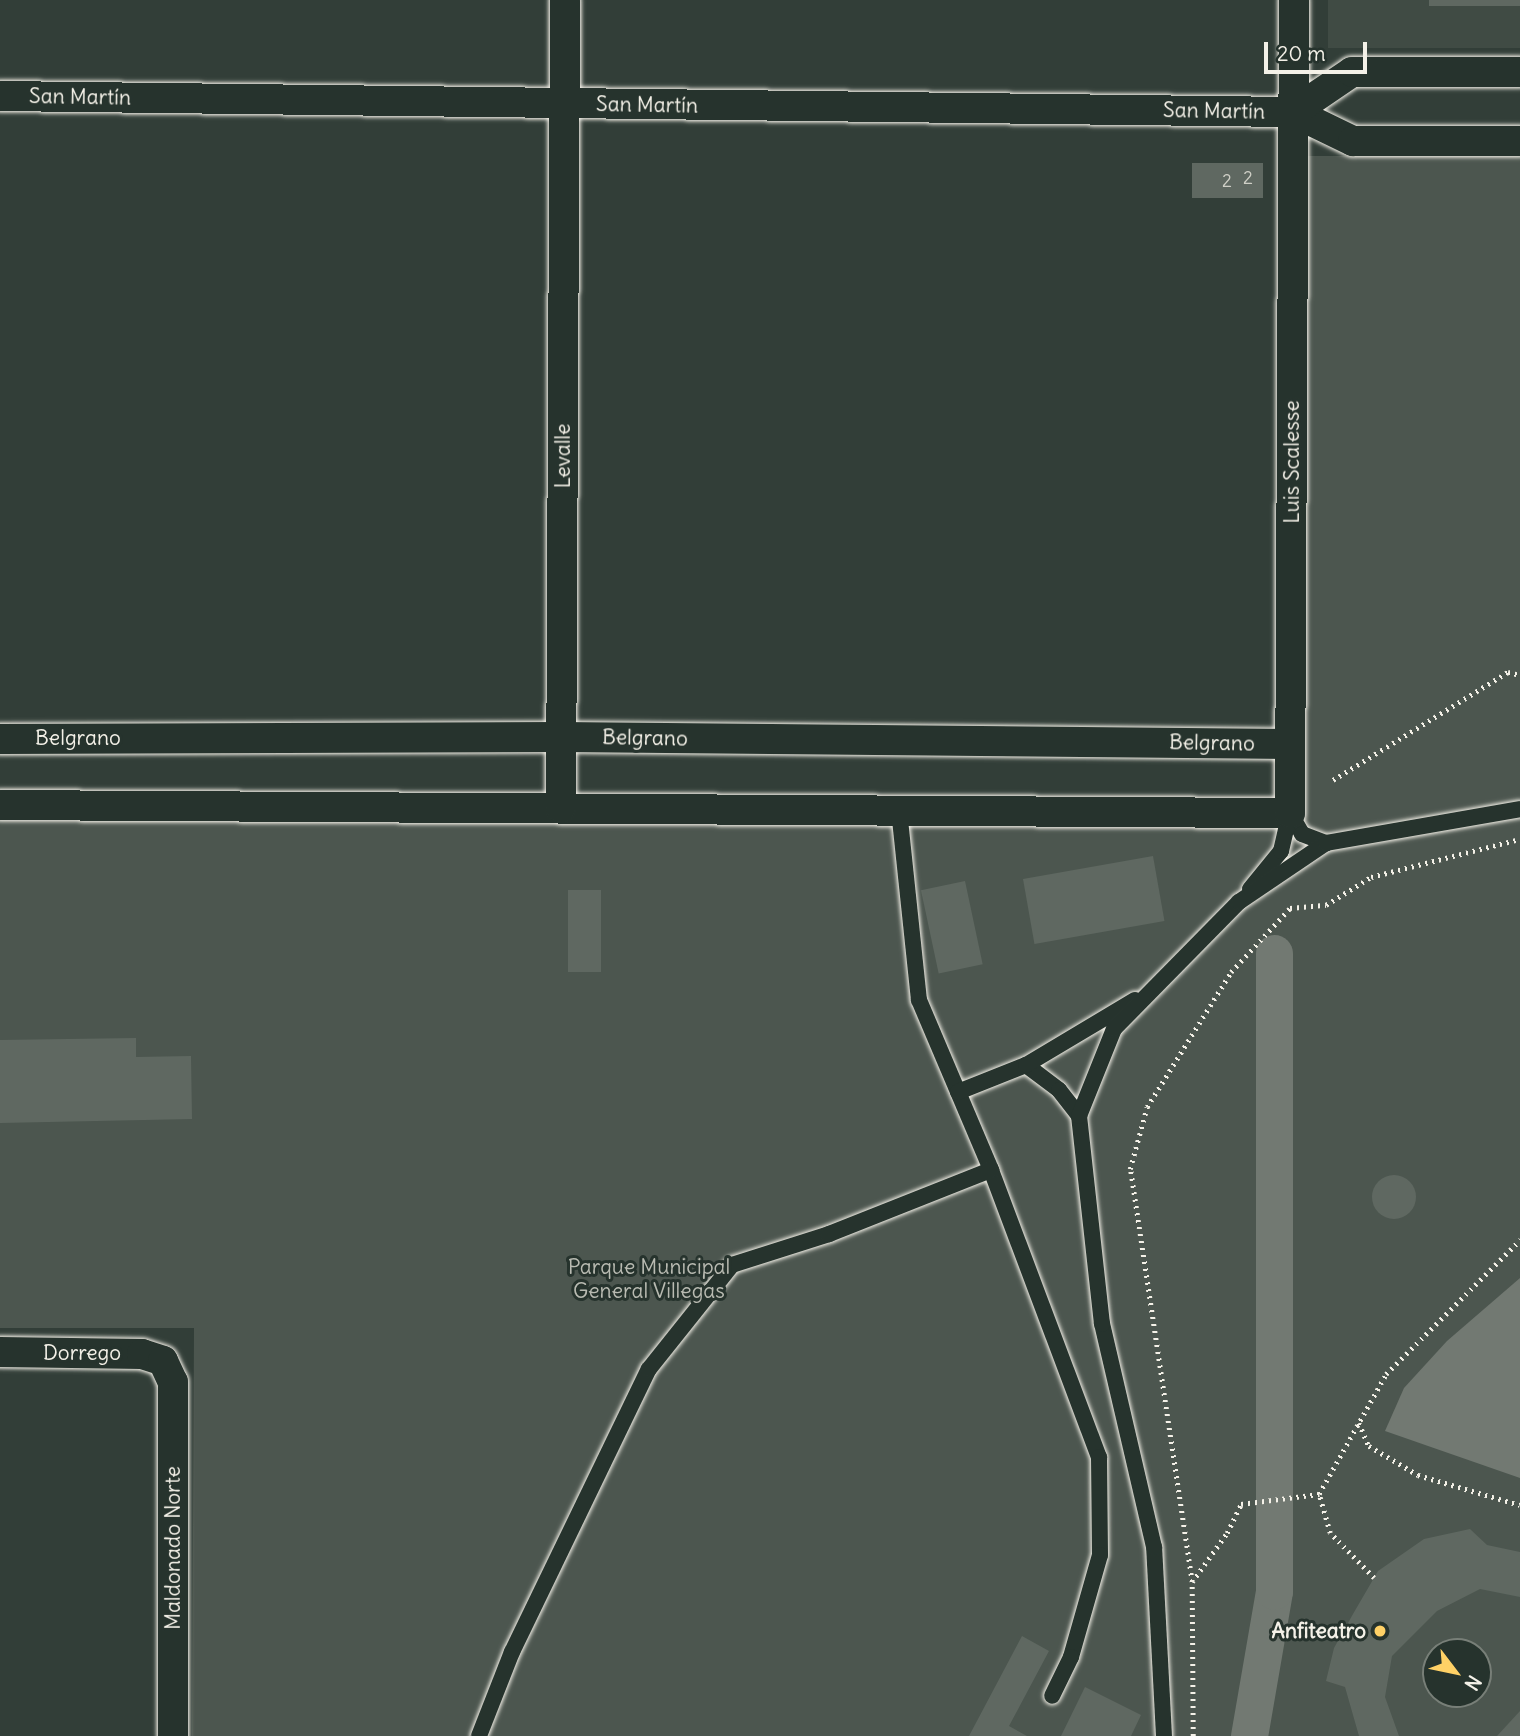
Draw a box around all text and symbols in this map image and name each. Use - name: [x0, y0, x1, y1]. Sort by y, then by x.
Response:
- scale bar: [1268, 28, 1371, 72]
- text: 20 m: [1277, 40, 1326, 67]
- street label: San Martín: [29, 84, 131, 110]
- street label: San Martín: [596, 92, 698, 118]
- street label: San Martín: [1163, 98, 1265, 124]
- house number: 2: [1243, 167, 1253, 189]
- house number: 2: [1222, 170, 1232, 192]
- street label: Luis Scalesse: [1279, 400, 1305, 524]
- street label: Levalle: [550, 424, 576, 488]
- street label: Belgrano: [35, 725, 121, 751]
- street label: Belgrano: [602, 725, 688, 751]
- street label: Belgrano: [1169, 730, 1255, 756]
- park label: Parque Municipal General Villegas: [568, 1254, 730, 1304]
- street label: Dorrego: [43, 1340, 121, 1366]
- street label: Maldonado Norte: [160, 1466, 186, 1630]
- place label: Anfiteatro: [1271, 1618, 1366, 1644]
- marker: Anfiteatro: [1372, 1623, 1388, 1639]
- north arrow: [1422, 1638, 1492, 1708]
- text: N: [1459, 1671, 1487, 1695]

